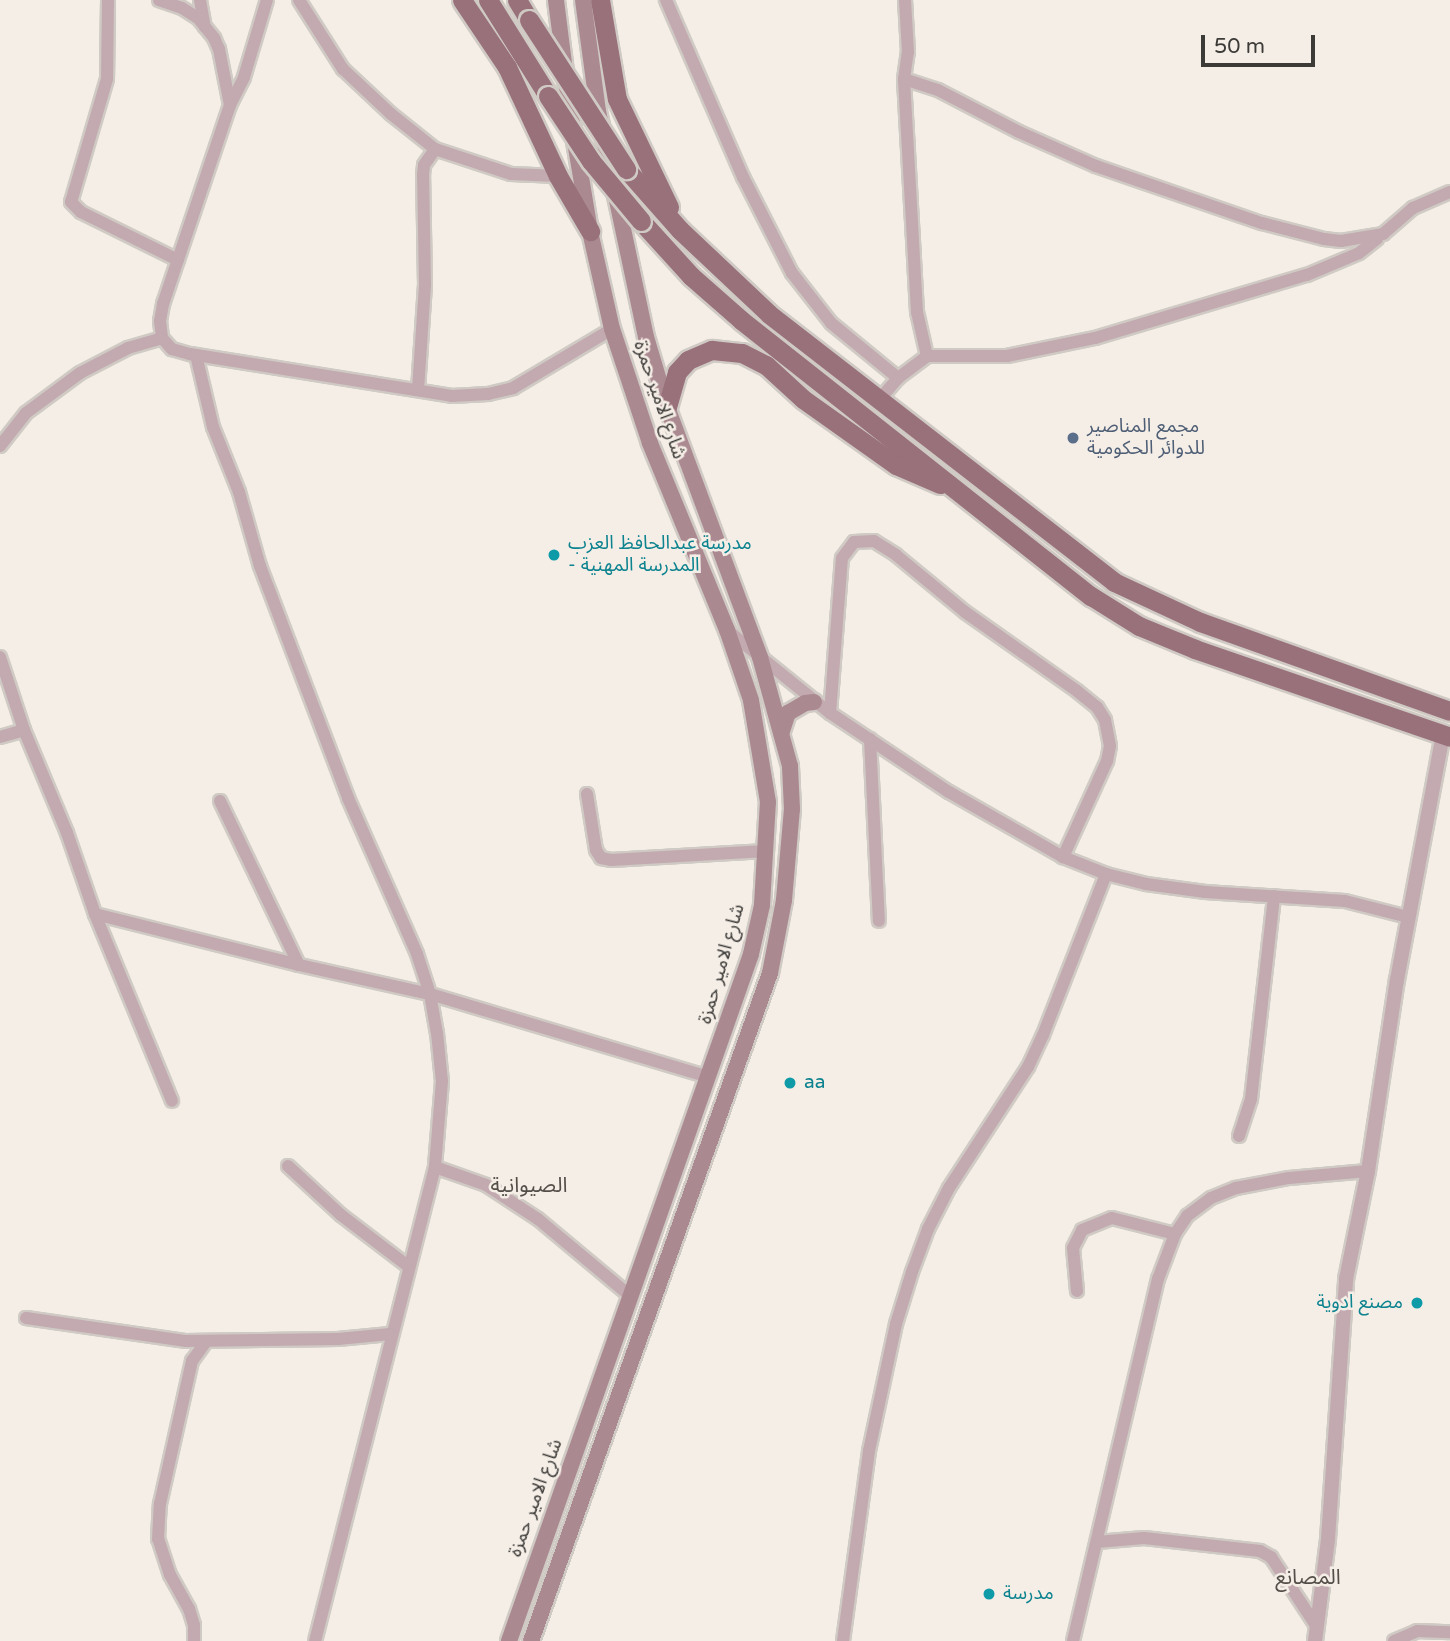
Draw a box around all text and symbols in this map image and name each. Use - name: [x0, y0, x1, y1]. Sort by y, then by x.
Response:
- scale bar: [1205, 21, 1319, 65]
- text: 50 m: [1214, 34, 1265, 59]
- street label: شارع الامير حمزة: [628, 338, 690, 462]
- place label: مجمع المناصير للدوائر الحكومية: [1087, 416, 1205, 460]
- marker: مجمع المناصير للدوائر الحكومية: [1065, 430, 1081, 446]
- place label: مدرسة عبدالحافظ العزب - المدرسة المهنية: [568, 533, 752, 577]
- marker: مدرسة عبدالحافظ العزب - المدرسة المهنية: [546, 547, 562, 563]
- street label: شارع الامير حمزة: [694, 901, 750, 1027]
- place label: aa: [804, 1072, 825, 1094]
- marker: aa: [782, 1075, 798, 1091]
- district label: الصيوانية: [491, 1173, 567, 1199]
- place label: مصنع ادوية: [1316, 1292, 1403, 1314]
- marker: مصنع ادوية: [1409, 1295, 1425, 1311]
- street label: شارع الامير حمزة: [504, 1436, 568, 1560]
- district label: المصانع: [1275, 1565, 1341, 1591]
- place label: مدرسة: [1003, 1583, 1054, 1605]
- marker: مدرسة: [981, 1586, 997, 1602]

